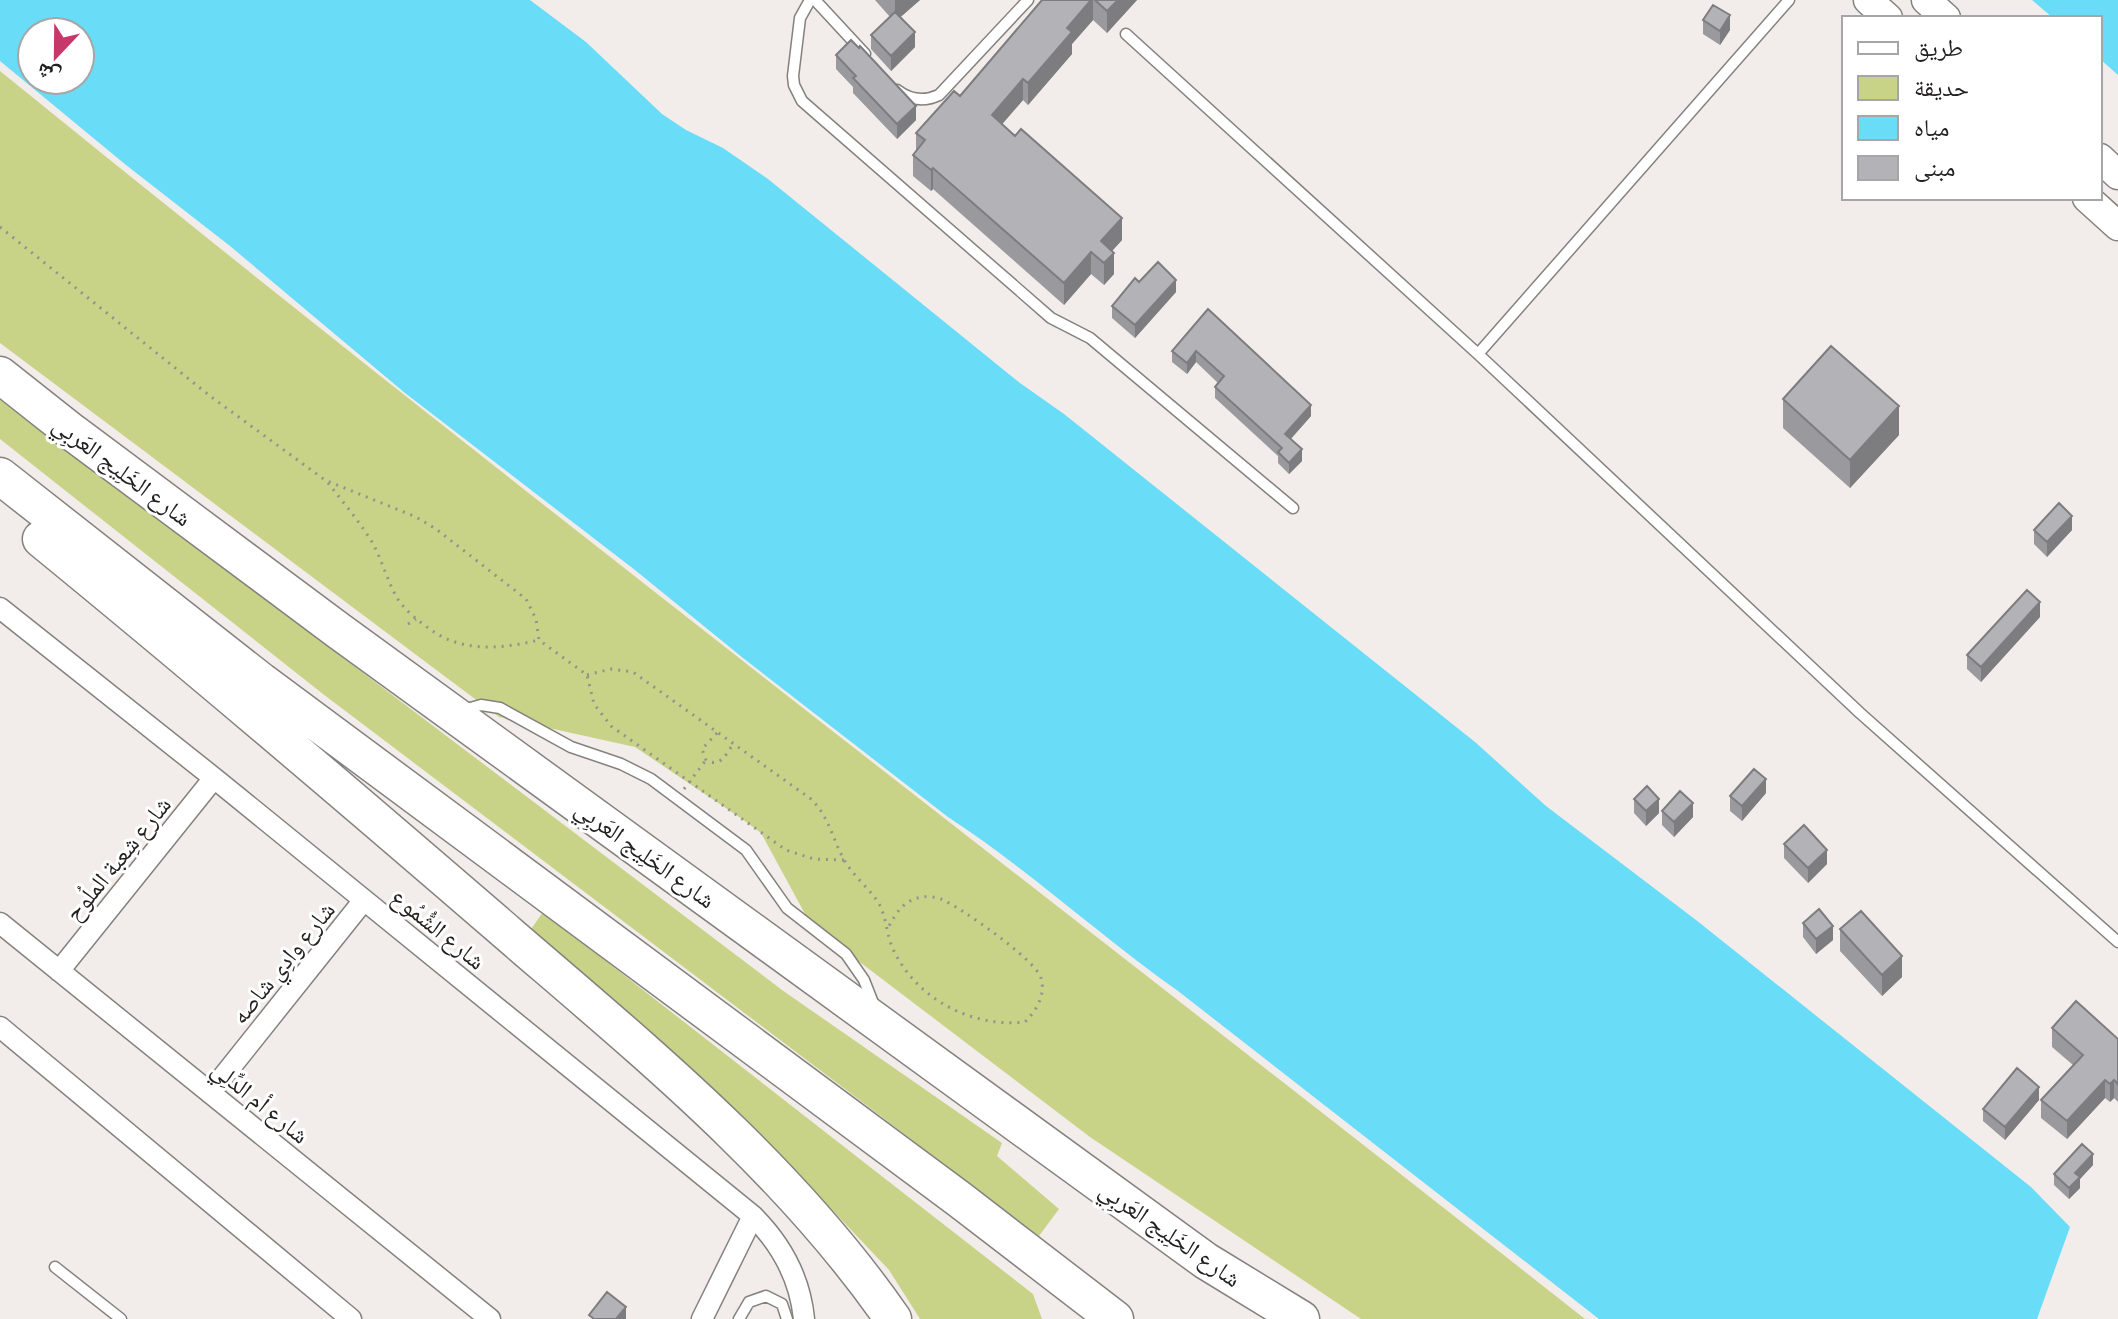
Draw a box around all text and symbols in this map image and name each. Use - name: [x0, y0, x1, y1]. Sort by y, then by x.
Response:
- north arrow: [16, 16, 96, 96]
- legend: [1842, 16, 2102, 200]
- text: طريق: [1914, 32, 1963, 62]
- text: ش: [32, 57, 65, 92]
- text: حديقة: [1914, 72, 1969, 101]
- text: مياه: [1914, 112, 1949, 141]
- text: مبنى: [1914, 152, 1955, 182]
- street label: شارع الخَلِيج العَربِي: [44, 408, 198, 536]
- street label: شارع شِعبة الملُوح: [58, 790, 178, 927]
- street label: شارع الخَلِيج العَربِي: [567, 792, 722, 918]
- street label: شارع الشُّمُوع: [385, 881, 492, 976]
- street label: شارع وادِي شاصه: [224, 895, 345, 1033]
- street label: شارع أم الدِّلِي: [203, 1053, 315, 1154]
- street label: شارع الخَلِيج العَربِي: [1091, 1174, 1247, 1297]

